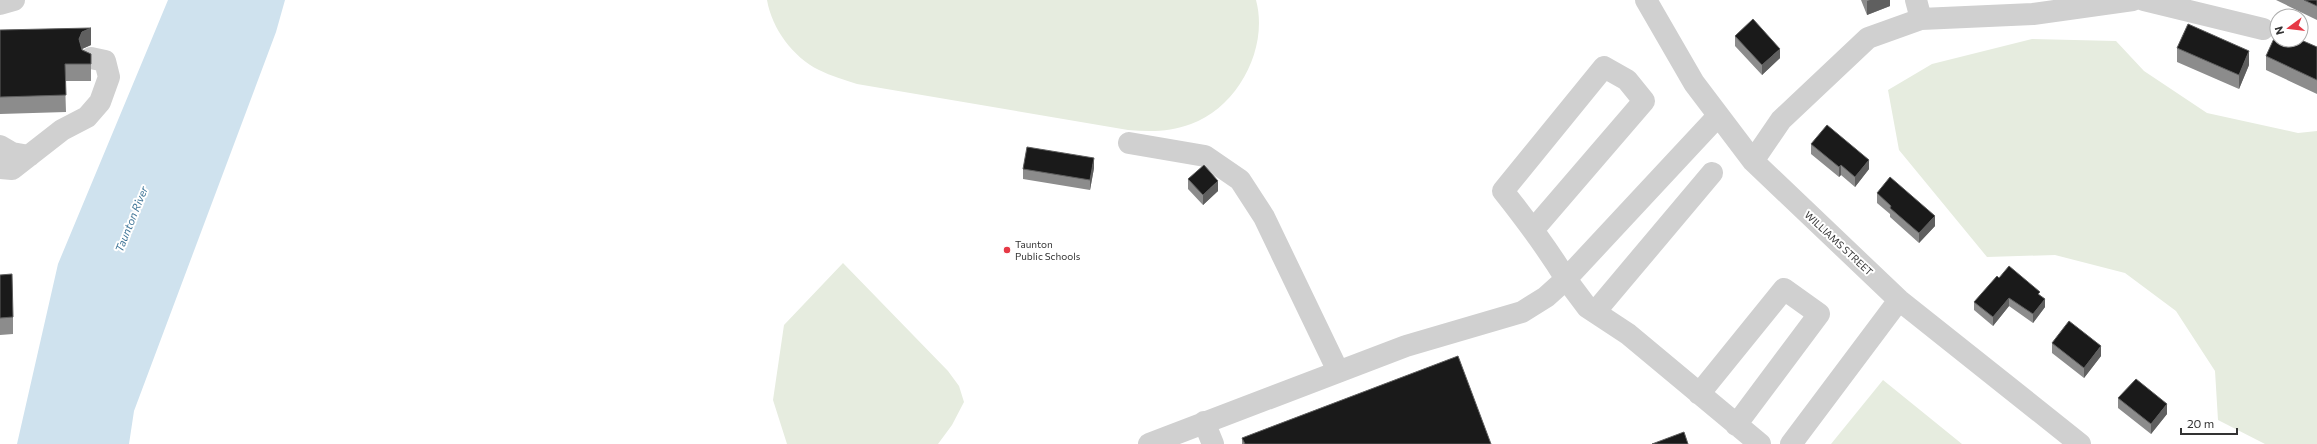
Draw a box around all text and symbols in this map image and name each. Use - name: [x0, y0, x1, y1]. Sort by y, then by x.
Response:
- north arrow: [2269, 8, 2309, 48]
- text: N: [2272, 25, 2286, 36]
- water label: Taunton River: [112, 184, 150, 254]
- street label: WILLIAMS STREET: [1802, 208, 1876, 278]
- place label: Taunton Public Schools: [1015, 238, 1081, 262]
- marker: Taunton Public Schools: [1002, 245, 1012, 255]
- scale bar: [2181, 410, 2237, 436]
- text: 20 m: [2187, 416, 2214, 430]

